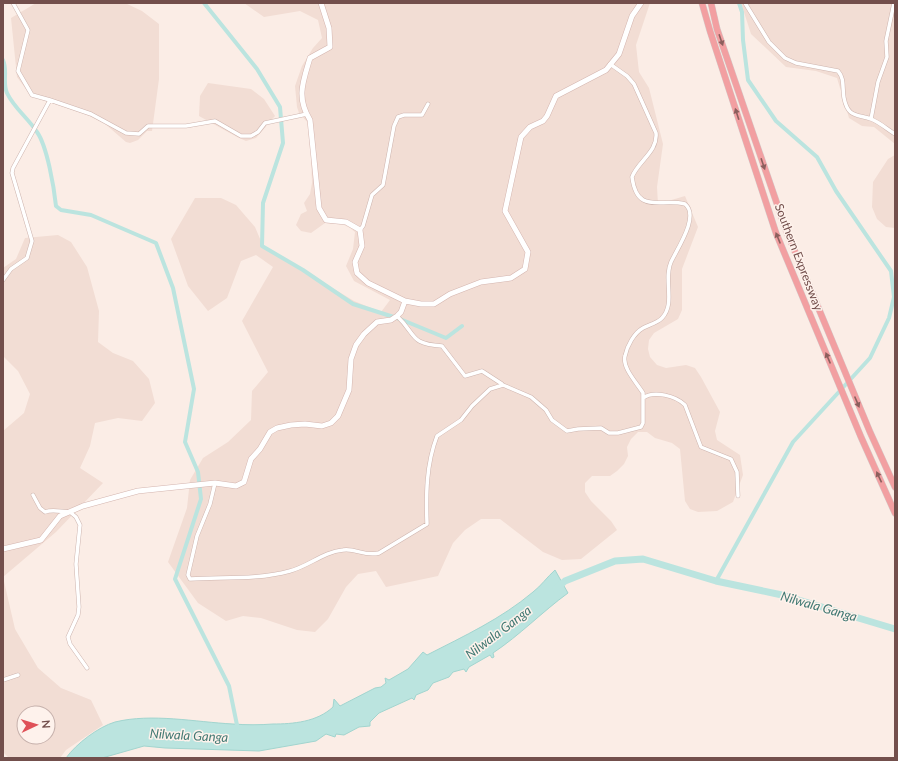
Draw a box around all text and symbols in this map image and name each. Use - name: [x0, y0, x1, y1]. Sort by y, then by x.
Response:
- one-way arrow: [719, 35, 725, 47]
- one-way arrow: [734, 108, 740, 120]
- one-way arrow: [760, 158, 766, 170]
- street label: Southern Expressway: [772, 201, 827, 313]
- one-way arrow: [774, 231, 780, 243]
- one-way arrow: [824, 351, 830, 363]
- one-way arrow: [855, 396, 861, 408]
- one-way arrow: [876, 471, 882, 483]
- water label: Nilwala Ganga: [779, 587, 859, 625]
- water label: Nilwala Ganga: [462, 602, 534, 662]
- north arrow: [16, 705, 56, 745]
- text: N: [40, 720, 53, 729]
- water label: Nilwala Ganga: [149, 725, 229, 745]

